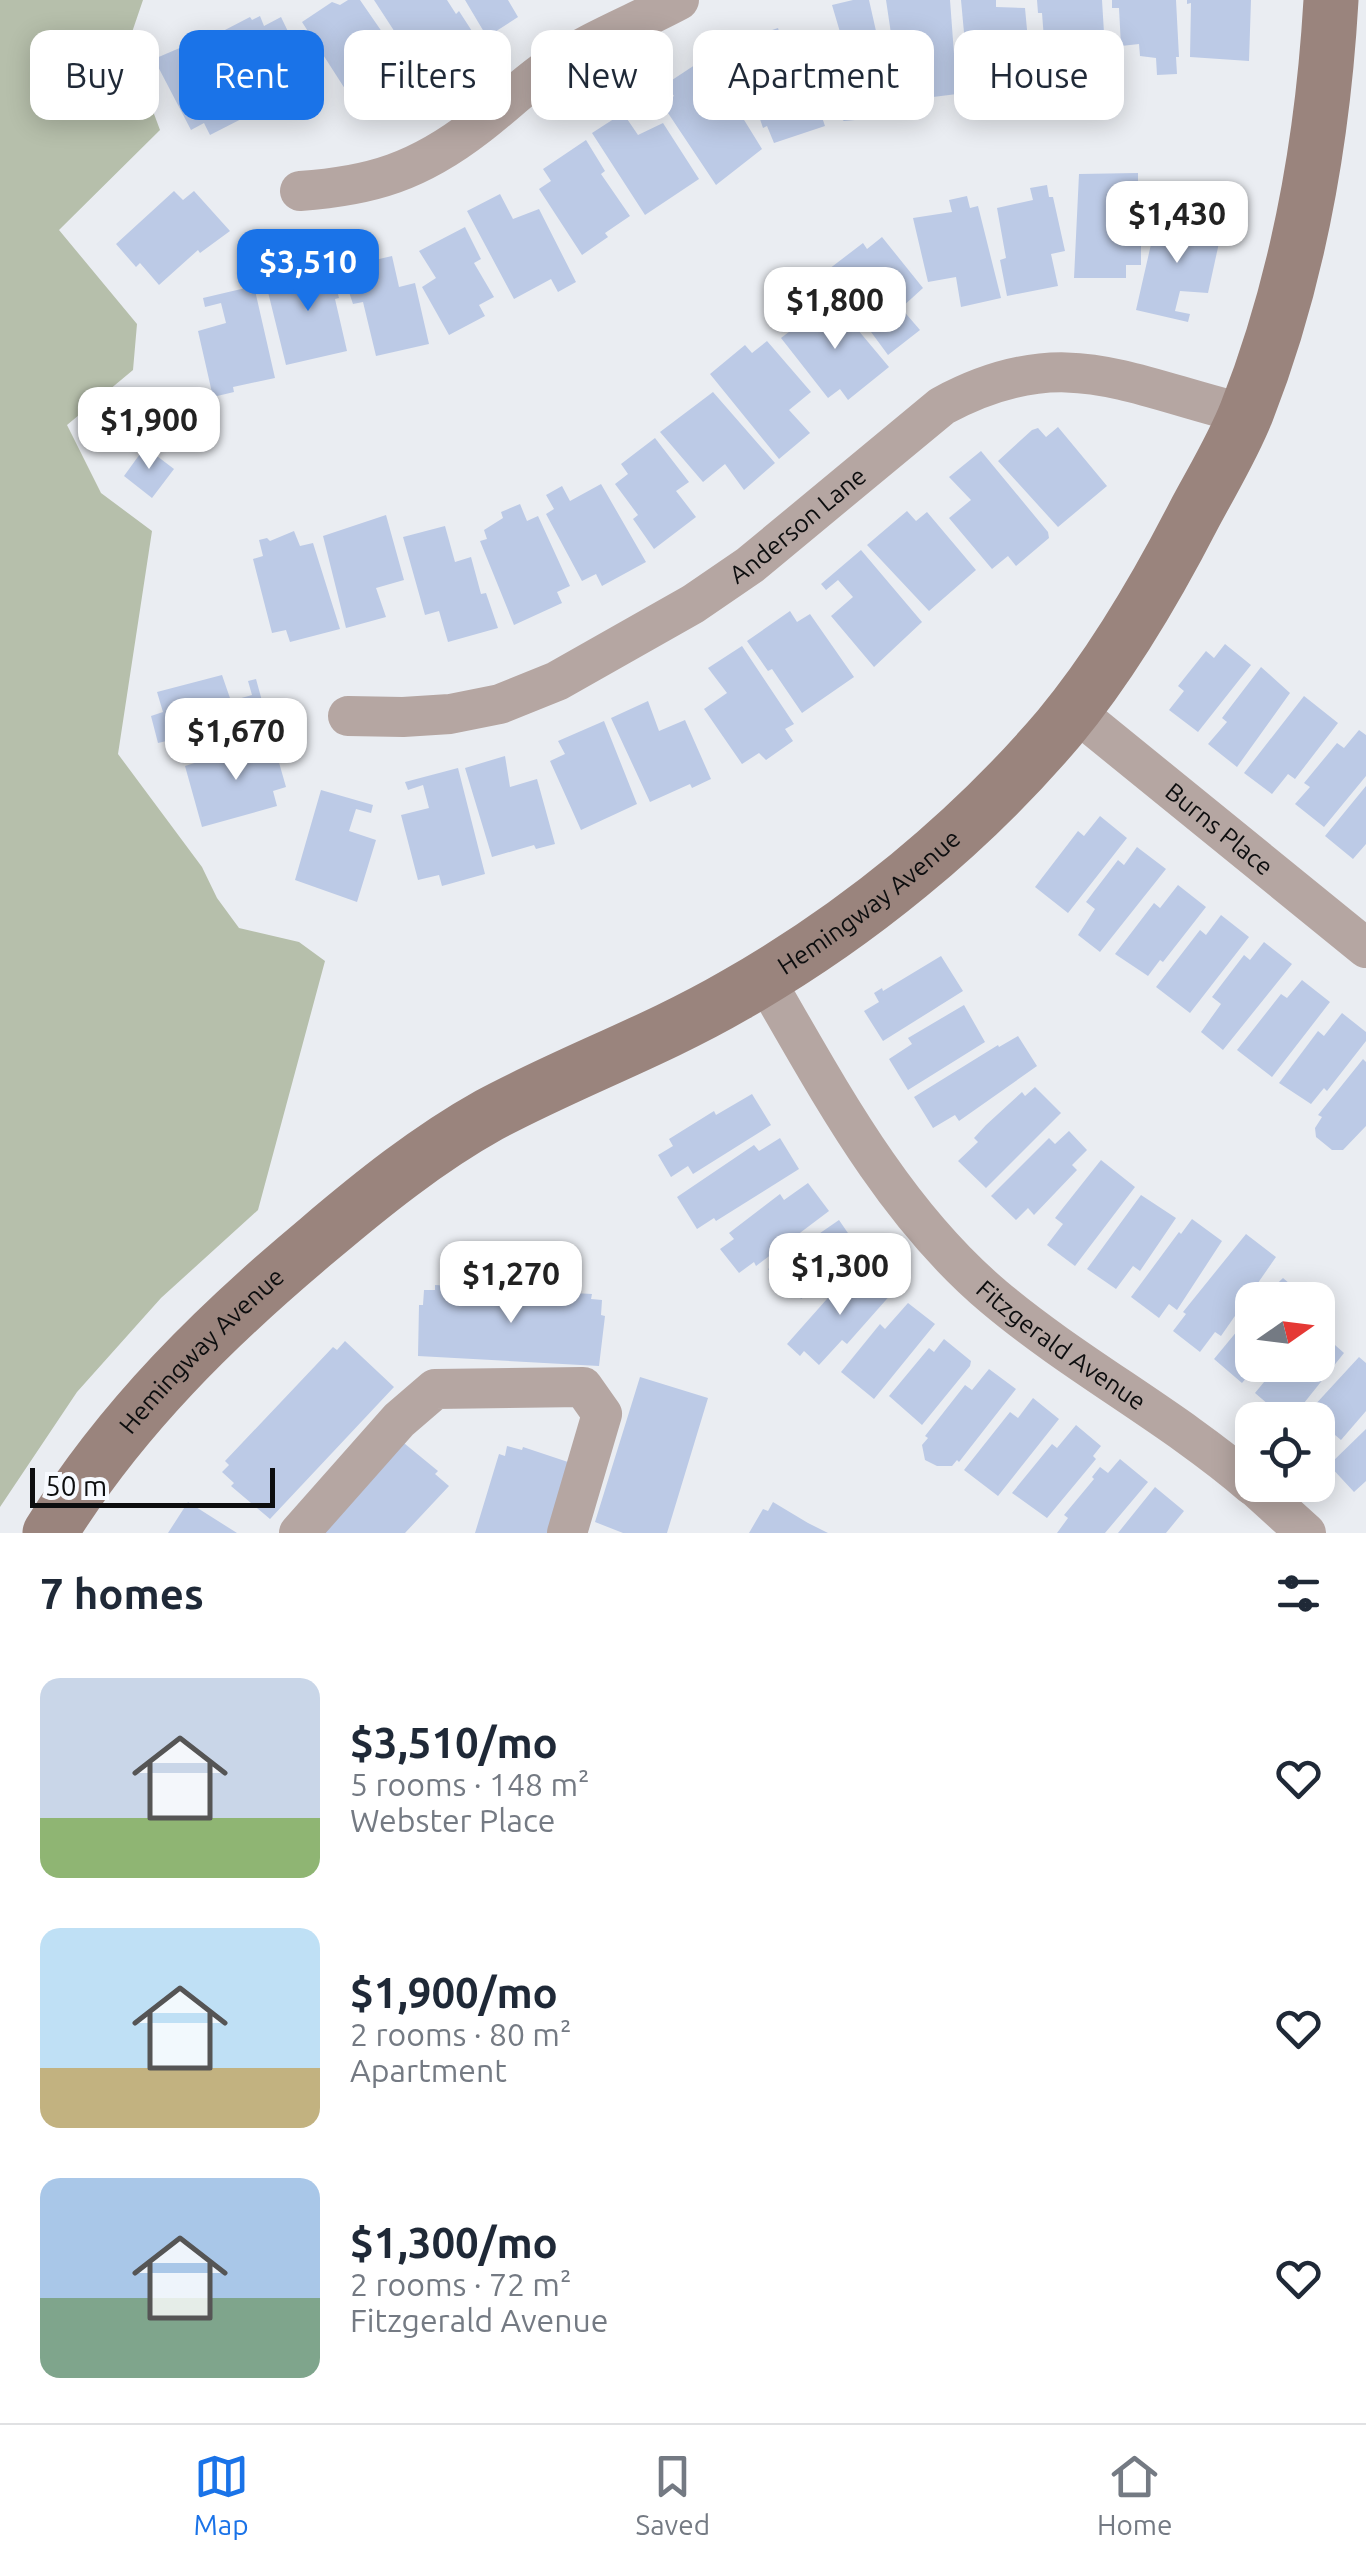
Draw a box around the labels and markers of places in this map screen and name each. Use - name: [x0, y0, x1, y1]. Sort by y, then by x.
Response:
- pin: $1,430: [1096, 181, 1258, 266]
- pin: $3,510: [227, 229, 389, 314]
- pin: $1,800: [754, 267, 916, 352]
- pin: $1,900: [68, 387, 230, 472]
- pin: $1,670: [155, 698, 317, 783]
- pin: $1,300: [759, 1233, 921, 1318]
- pin: $1,270: [430, 1241, 592, 1326]

